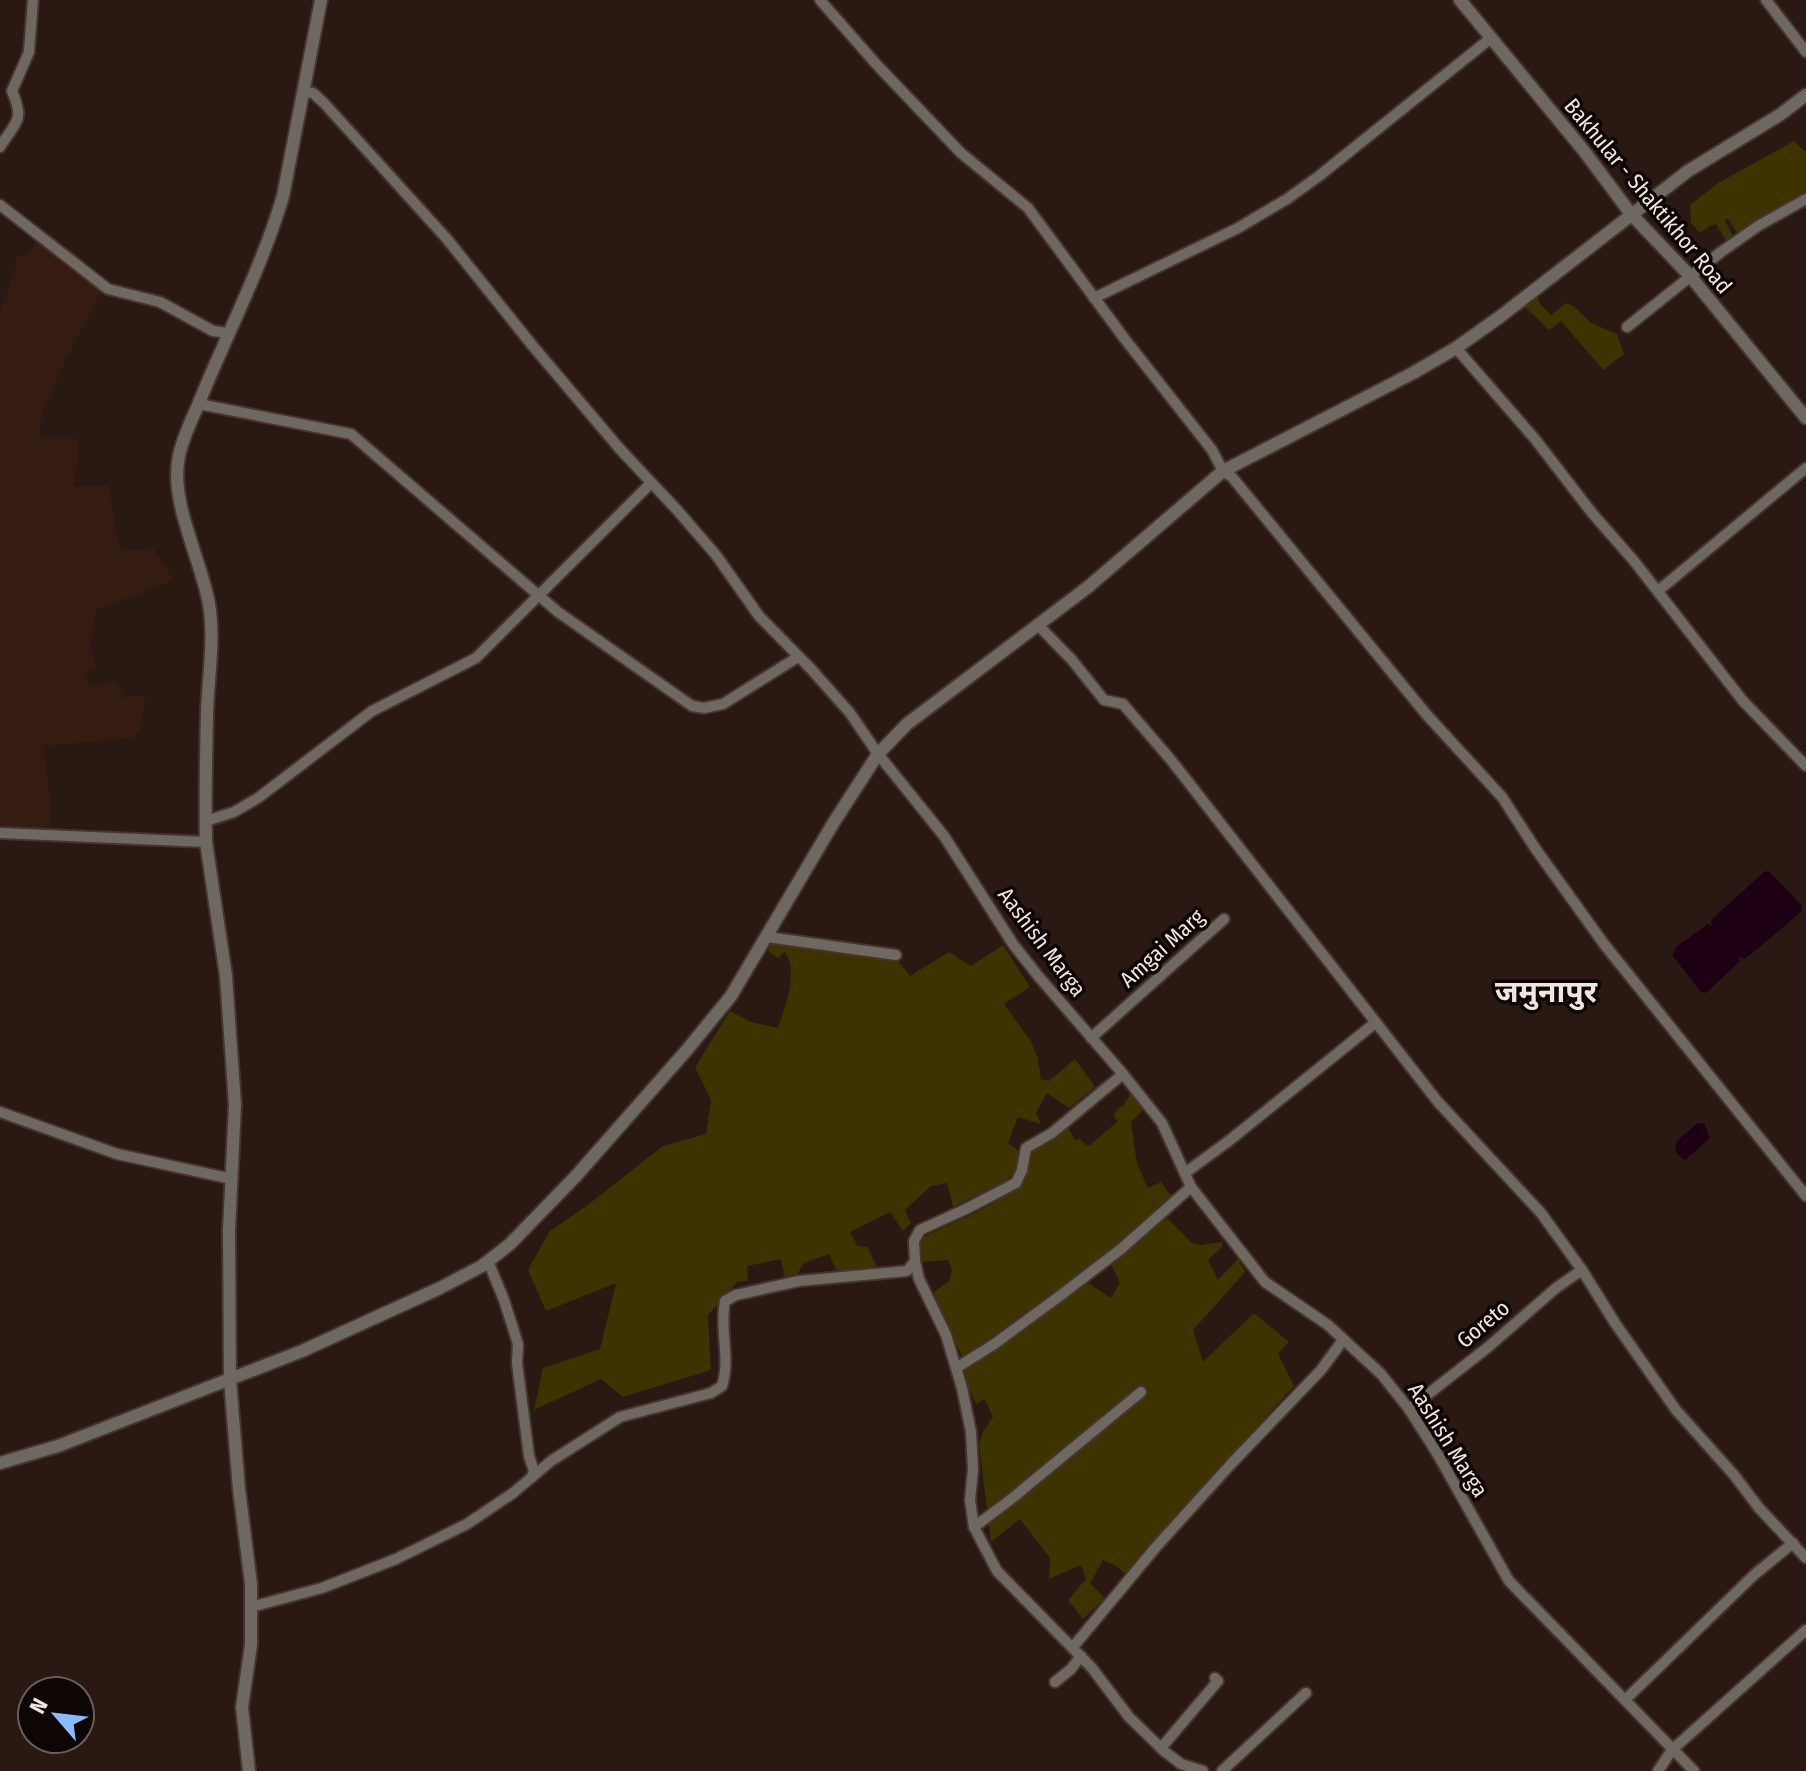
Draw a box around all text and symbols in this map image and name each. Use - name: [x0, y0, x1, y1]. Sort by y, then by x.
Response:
- street label: Bakhular - Shaktikhor Road: [1558, 93, 1738, 299]
- street label: Aashish Marga: [992, 882, 1092, 1002]
- street label: Amgai Marg: [1114, 903, 1210, 993]
- district label: जमुनापुर: [1495, 974, 1598, 1011]
- street label: Goreto: [1451, 1294, 1515, 1354]
- street label: Aashish Marga: [1402, 1378, 1494, 1502]
- north arrow: [16, 1675, 96, 1755]
- text: N: [24, 1694, 54, 1718]

